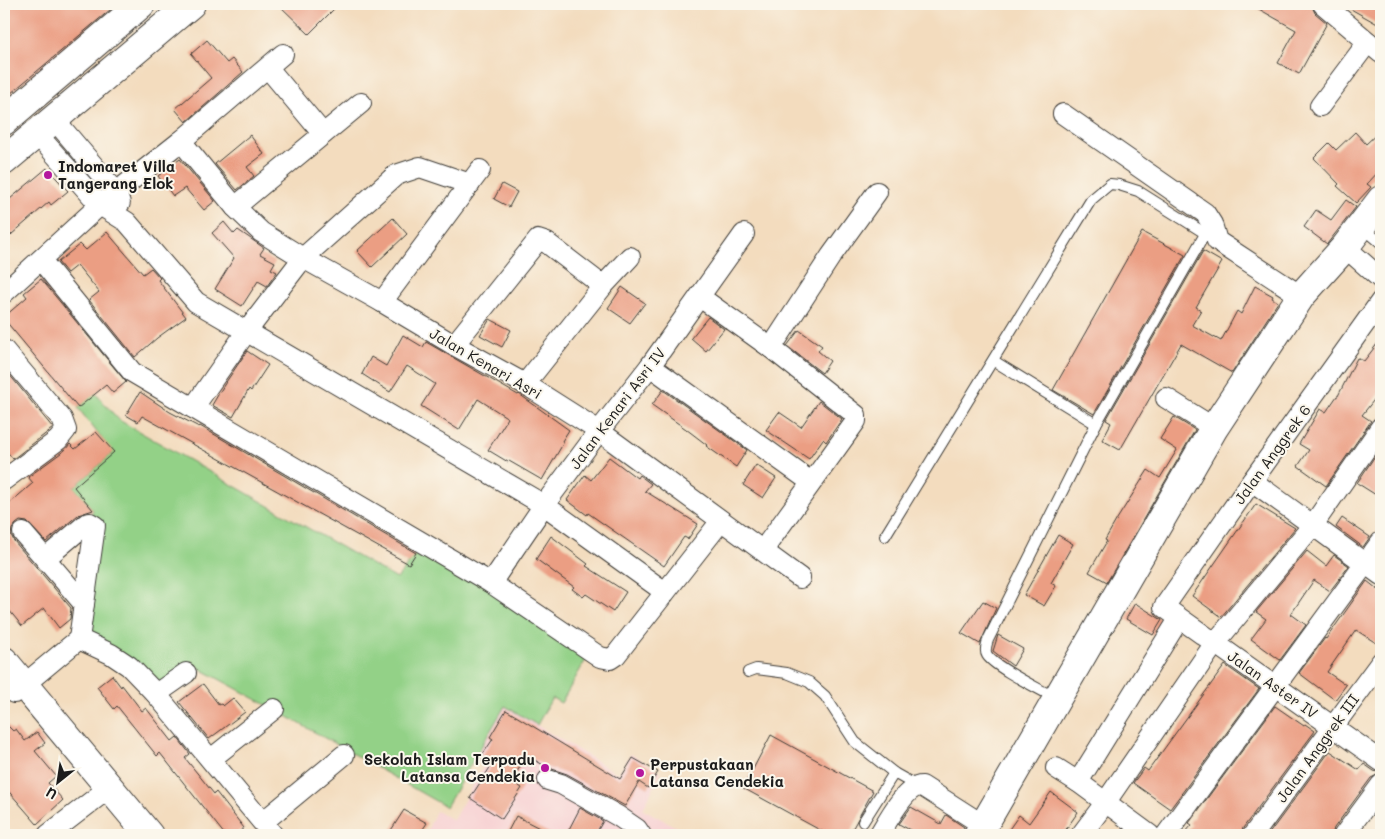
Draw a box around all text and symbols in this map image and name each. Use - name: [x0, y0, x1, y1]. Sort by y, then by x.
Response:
- place label: Indomaret Villa Tangerang Elok: [58, 156, 175, 193]
- marker: Indomaret Villa Tangerang Elok: [42, 169, 54, 181]
- street label: Jalan Kenari Asri: [426, 323, 546, 403]
- street label: Jalan Kenari Asri IV: [565, 343, 669, 473]
- street label: Jalan Anggrek 6: [1229, 400, 1315, 508]
- street label: Jalan Aster IV: [1224, 645, 1322, 723]
- street label: Jalan Anggrek III: [1271, 690, 1363, 806]
- place label: Sekolah Islam Terpadu Latansa Cendekia: [364, 749, 535, 786]
- place label: Perpustakaan Latansa Cendekia: [650, 754, 784, 791]
- north arrow: [32, 756, 82, 806]
- marker: Sekolah Islam Terpadu Latansa Cendekia: [539, 762, 551, 774]
- marker: Perpustakaan Latansa Cendekia: [634, 767, 646, 779]
- text: U: [42, 783, 60, 804]

